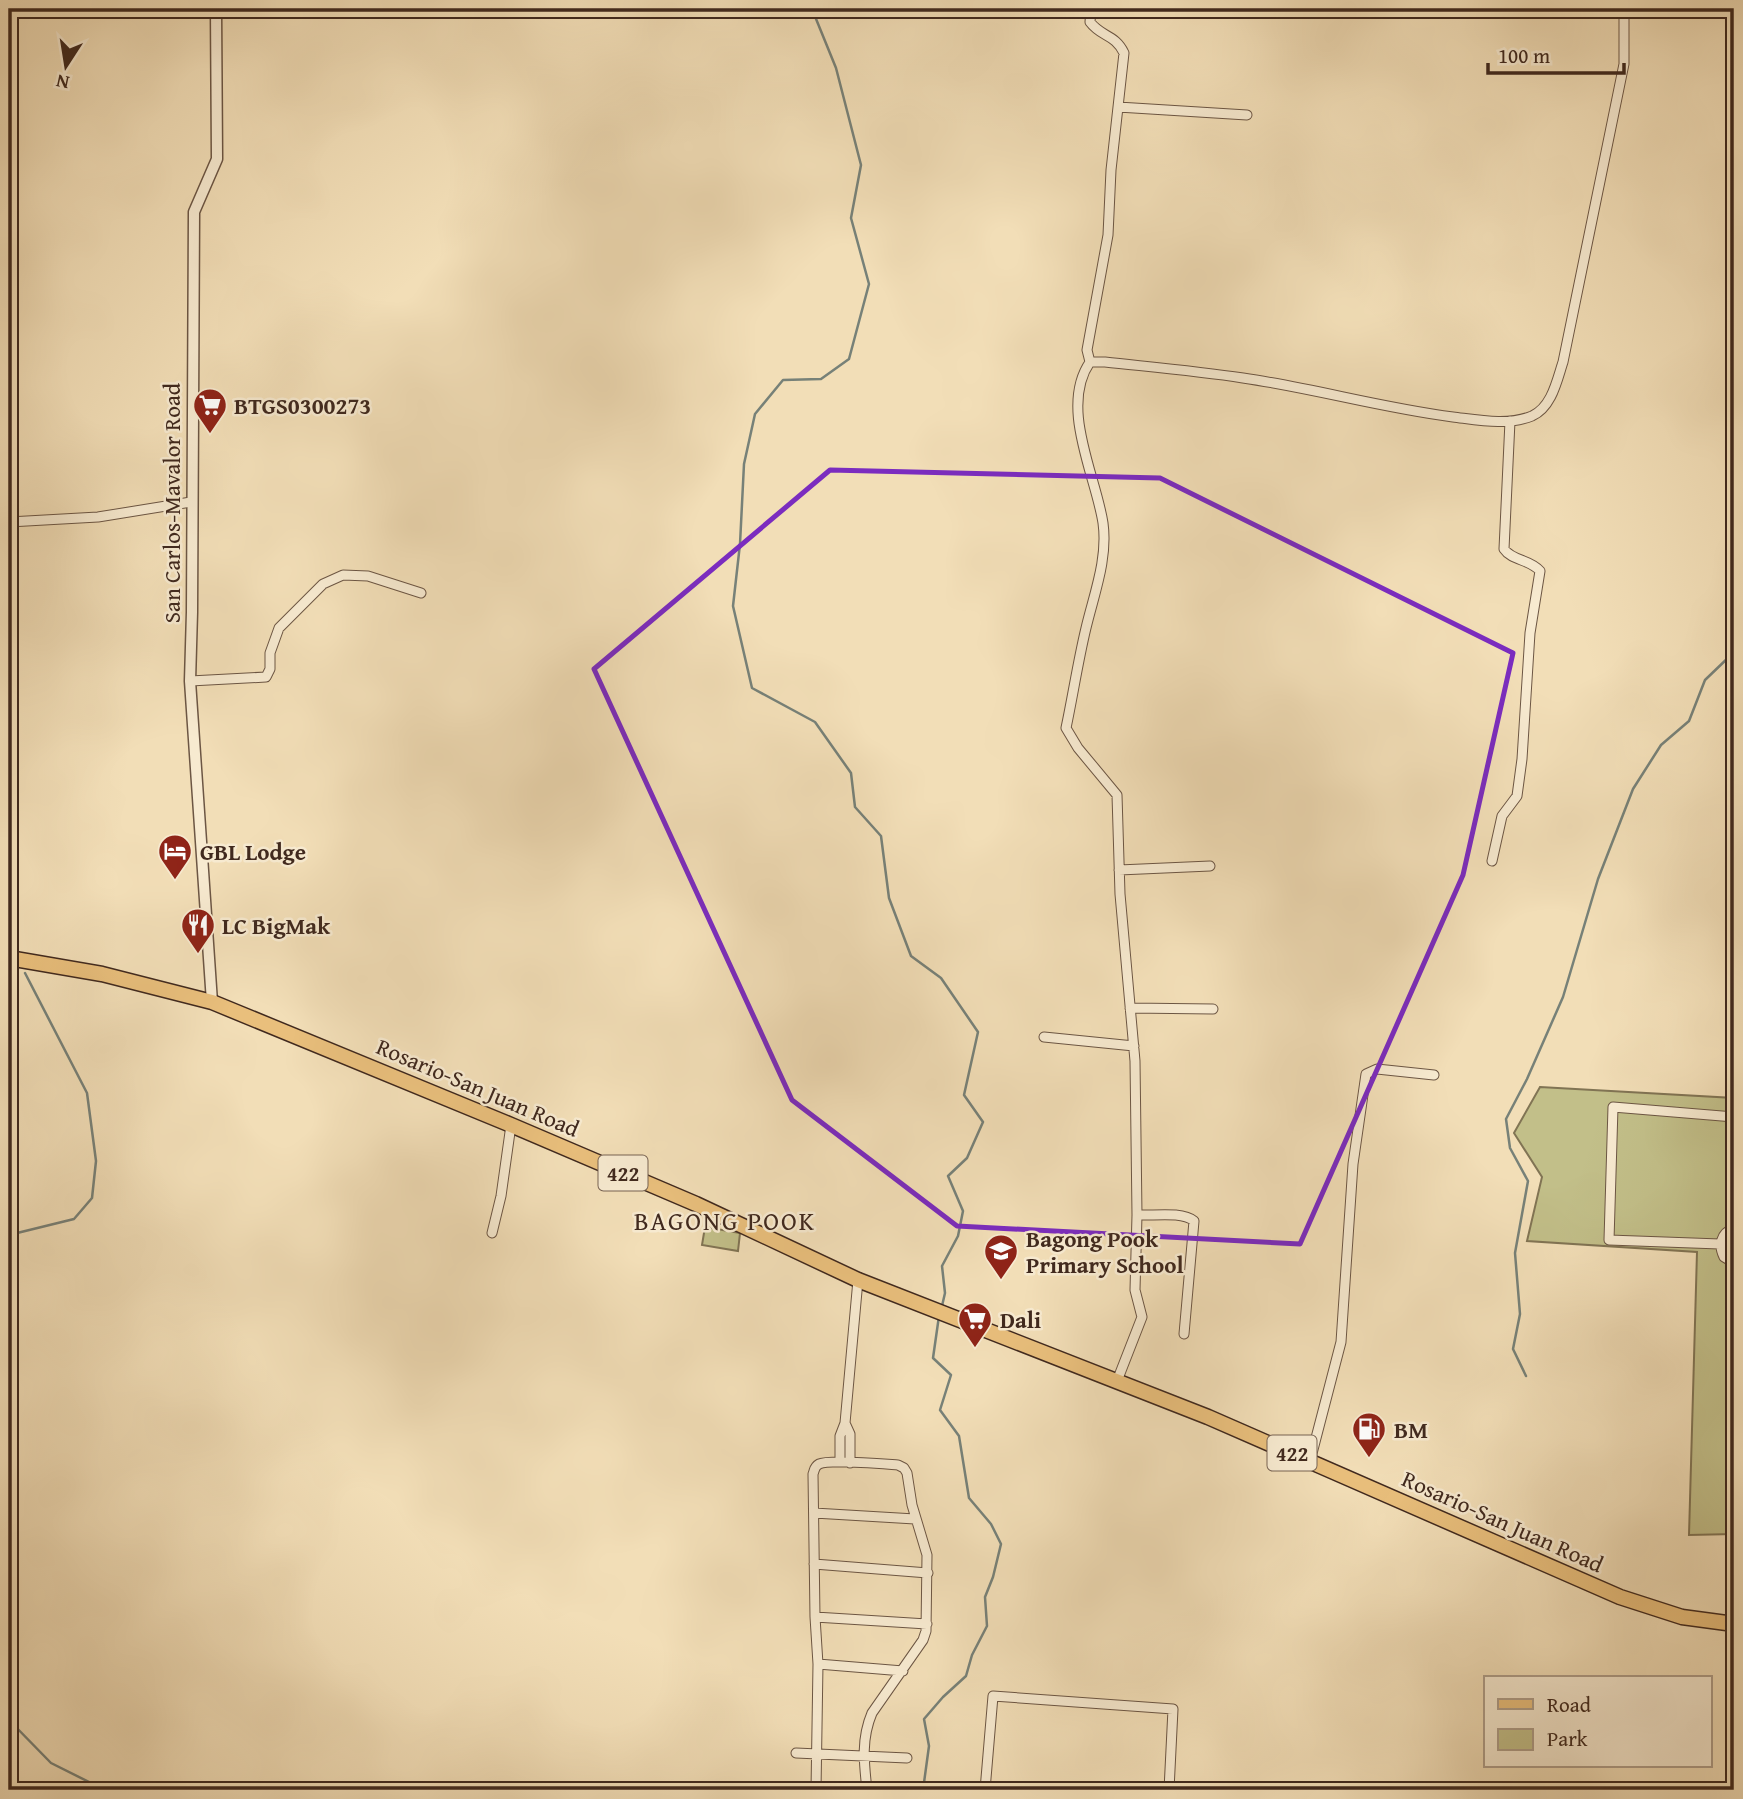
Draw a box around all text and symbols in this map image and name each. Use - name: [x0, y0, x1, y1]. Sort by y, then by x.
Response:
- north arrow: [32, 32, 102, 102]
- scale bar: [1488, 32, 1624, 76]
- text: 100 m: [1498, 40, 1550, 71]
- text: N: [53, 68, 72, 98]
- street label: San Carlos-Mavalor Road: [155, 382, 188, 623]
- supermarket icon: BTGS0300273: [191, 386, 229, 435]
- place label: BTGS0300273: [234, 389, 371, 422]
- hotel icon: GBL Lodge: [156, 832, 194, 881]
- place label: GBL Lodge: [200, 835, 306, 868]
- restaurant icon: LC BigMak: [179, 906, 217, 955]
- place label: LC BigMak: [222, 909, 331, 942]
- street label: Rosario-San Juan Road: [372, 1029, 585, 1145]
- road number: 422: [598, 1156, 648, 1190]
- district label: BAGONG POOK: [634, 1201, 816, 1240]
- place label: Bagong Pook Primary School: [1026, 1222, 1184, 1281]
- school or university icon: Bagong Pook Primary School: [982, 1232, 1020, 1281]
- supermarket icon: Dali: [956, 1300, 994, 1349]
- place label: Dali: [1000, 1303, 1041, 1336]
- fuel station icon: BM: [1350, 1410, 1388, 1459]
- place label: BM: [1394, 1413, 1428, 1446]
- road number: 422: [1268, 1436, 1316, 1470]
- street label: Rosario-San Juan Road: [1397, 1462, 1610, 1581]
- legend: [1484, 1676, 1712, 1768]
- text: Road: [1547, 1689, 1592, 1720]
- text: Park: [1547, 1723, 1588, 1754]

